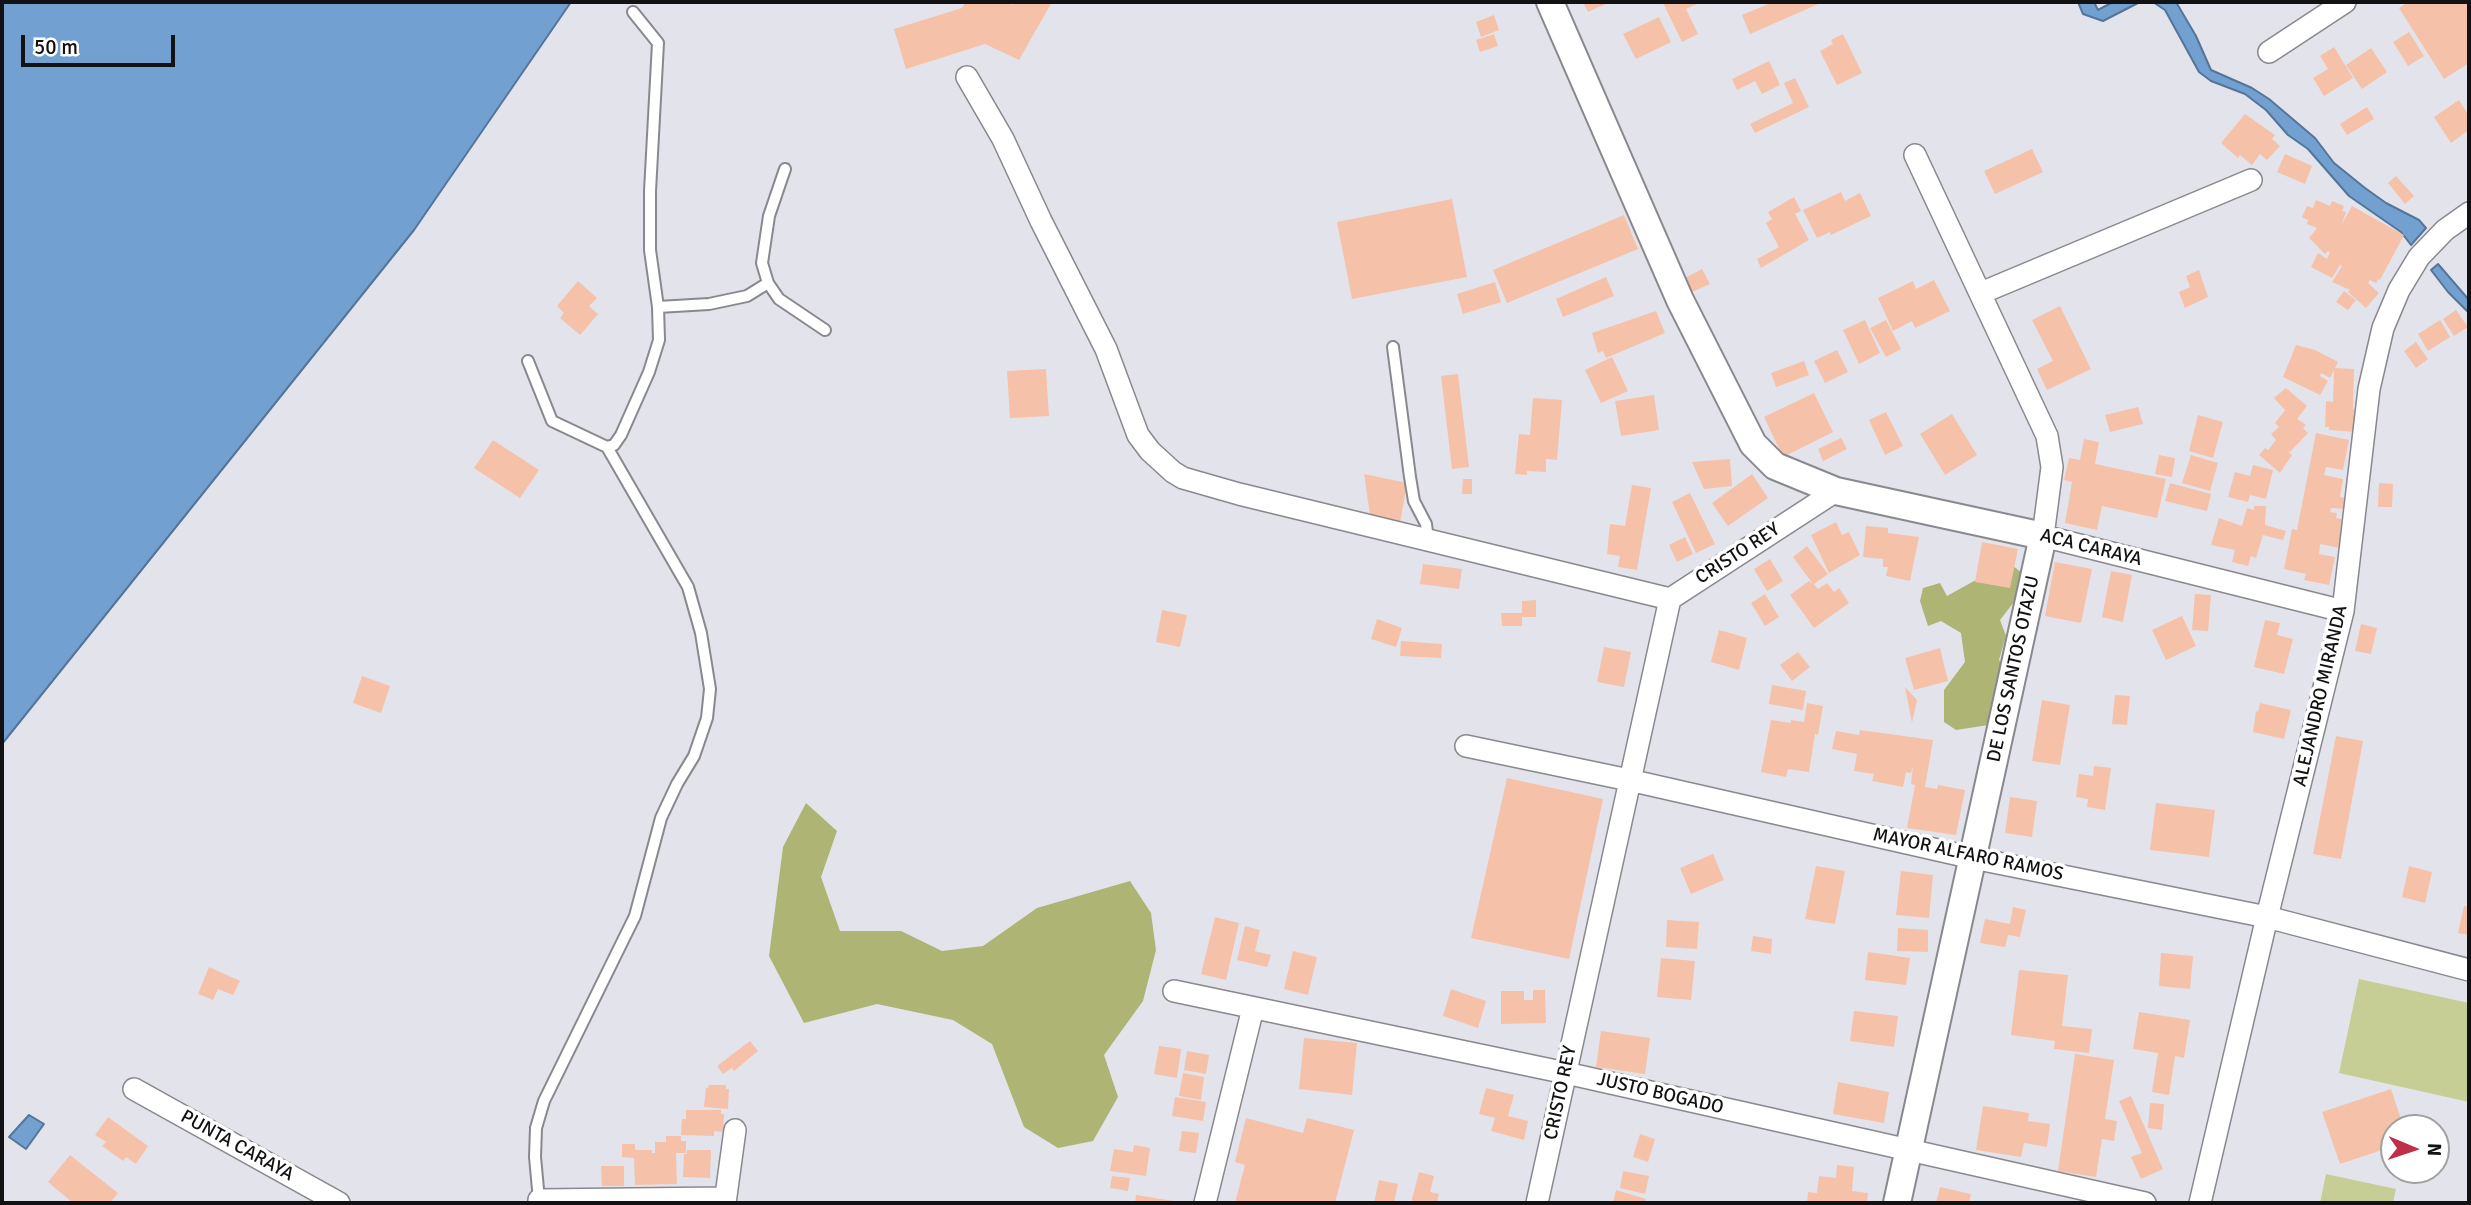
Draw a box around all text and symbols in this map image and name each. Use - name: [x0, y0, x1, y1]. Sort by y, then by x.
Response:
- scale bar: [24, 21, 178, 65]
- text: 50 m: [34, 34, 78, 60]
- street label: CRISTO REY: [1692, 518, 1784, 590]
- street label: ACA CARAYA: [2038, 524, 2144, 572]
- street label: DE LOS SANTOS OTAZU: [1983, 574, 2045, 764]
- street label: ALEJANDRO MIRANDA: [2289, 603, 2353, 789]
- street label: MAYOR ALFARO RAMOS: [1871, 824, 2065, 886]
- street label: CRISTO REY: [1540, 1044, 1582, 1142]
- street label: JUSTO BOGADO: [1594, 1068, 1726, 1120]
- street label: PUNTA CARAYA: [177, 1106, 297, 1186]
- north arrow: [2380, 1114, 2450, 1184]
- text: N: [2422, 1143, 2446, 1157]

